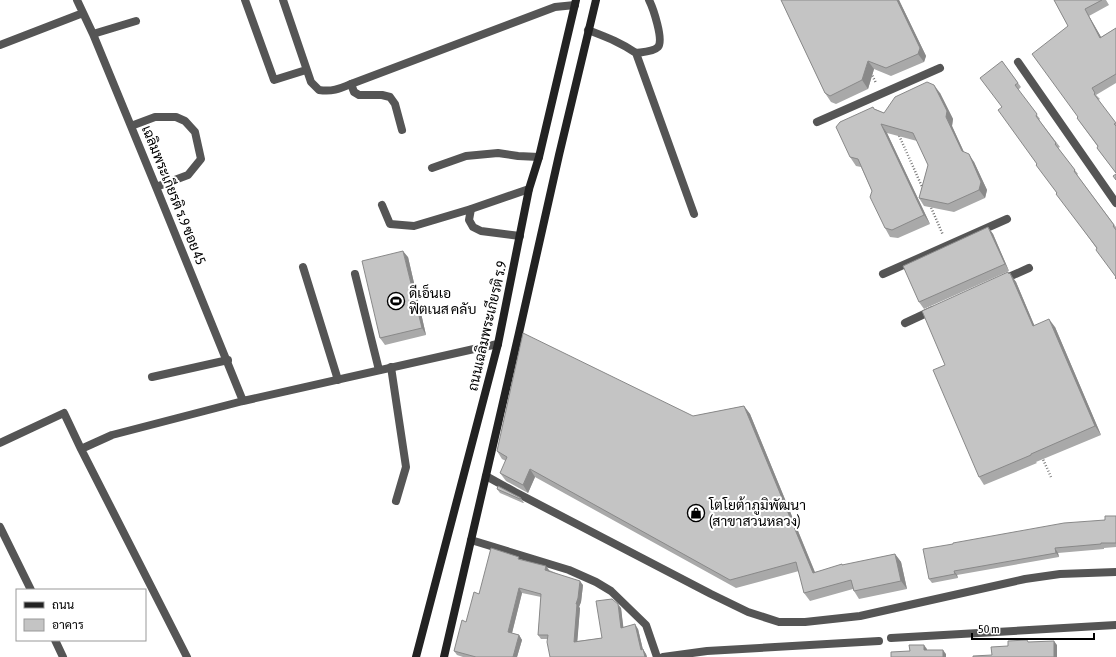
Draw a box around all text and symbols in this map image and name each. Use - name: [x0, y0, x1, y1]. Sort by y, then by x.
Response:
- street label: เฉลิมพระเกียรติ ร.9 ซอย 45: [139, 123, 210, 267]
- street label: ถนนเฉลิมพระเกียรติ ร.9: [463, 259, 510, 392]
- place label: ดีเอ็นเอ ฟิตเนส คลับ: [409, 284, 476, 317]
- sports icon: ดีเอ็นเอ ฟิตเนส คลับ: [386, 291, 406, 311]
- place label: โตโยต้าภูมิพัฒนา (สาขาสวนหลวง): [708, 496, 806, 529]
- shop icon: โตโยต้าภูมิพัฒนา (สาขาสวนหลวง): [686, 503, 706, 523]
- legend: [16, 589, 146, 641]
- text: ถนน: [52, 598, 75, 612]
- scale bar: [972, 615, 1094, 641]
- text: อาคาร: [52, 618, 84, 632]
- text: 50 m: [978, 622, 1000, 636]

